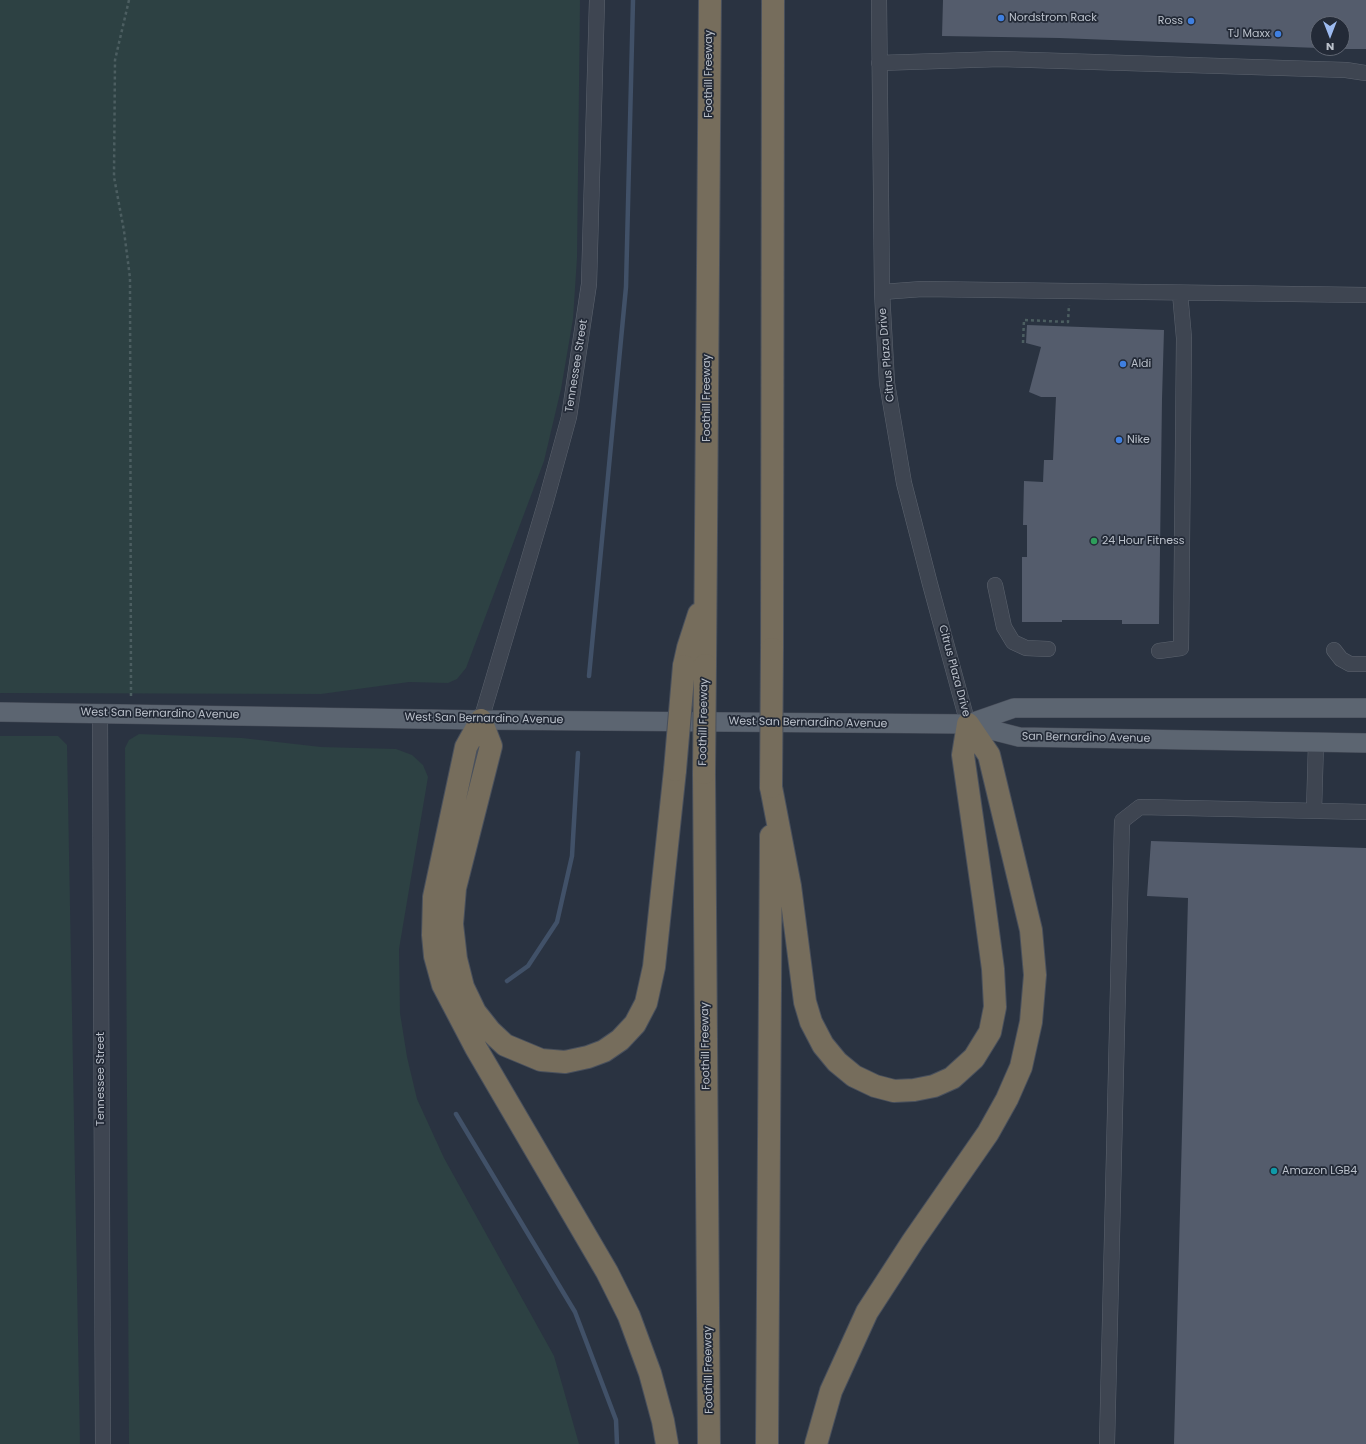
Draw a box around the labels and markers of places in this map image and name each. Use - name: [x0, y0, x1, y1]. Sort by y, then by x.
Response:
- place label: Nordstrom Rack: [1009, 11, 1097, 25]
- marker: Nordstrom Rack: [996, 13, 1006, 23]
- place label: Ross: [1158, 14, 1183, 28]
- marker: Ross: [1186, 16, 1196, 26]
- place label: TJ Maxx: [1228, 27, 1270, 41]
- marker: TJ Maxx: [1273, 29, 1283, 39]
- place label: Aldi: [1131, 357, 1151, 371]
- marker: Aldi: [1118, 359, 1128, 369]
- place label: Nike: [1127, 433, 1150, 447]
- marker: Nike: [1114, 435, 1124, 445]
- place label: 24 Hour Fitness: [1102, 534, 1185, 548]
- marker: 24 Hour Fitness: [1089, 536, 1099, 546]
- place label: Amazon LGB4: [1282, 1164, 1357, 1178]
- marker: Amazon LGB4: [1269, 1166, 1279, 1176]

